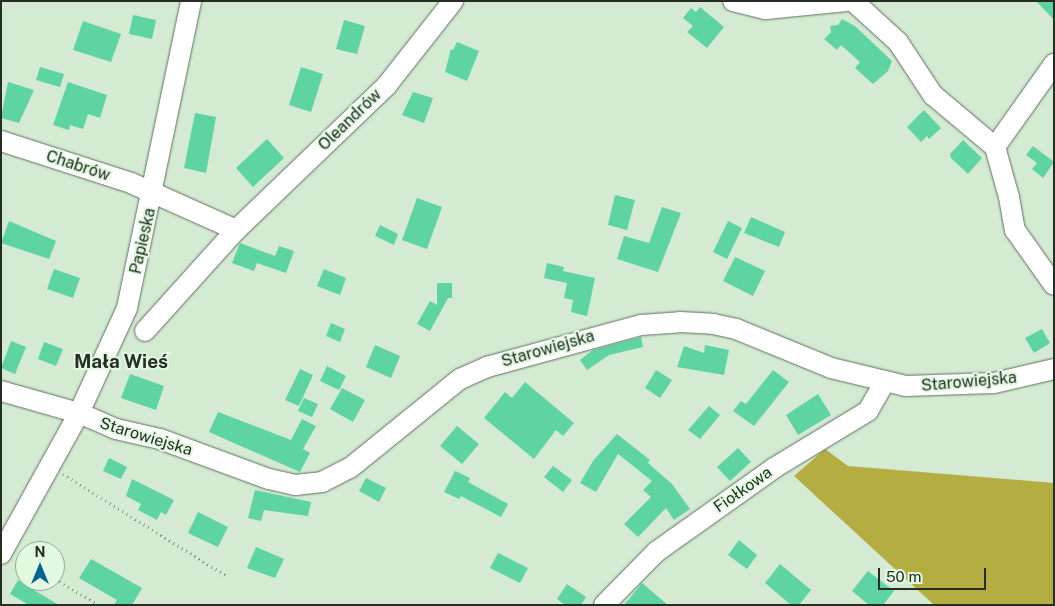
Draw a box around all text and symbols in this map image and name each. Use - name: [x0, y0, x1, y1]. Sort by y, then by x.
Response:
- street label: Oleandrów: [314, 85, 386, 155]
- street label: Chabrów: [44, 147, 112, 185]
- street label: Papieska: [126, 206, 160, 276]
- street label: Starowiejska: [499, 327, 597, 371]
- district label: Mała Wieś: [74, 351, 168, 373]
- street label: Starowiejska: [920, 368, 1018, 396]
- street label: Starowiejska: [97, 414, 195, 460]
- street label: Fiołkowa: [710, 463, 776, 517]
- north arrow: [15, 541, 65, 591]
- text: N: [35, 544, 45, 560]
- scale bar: [880, 558, 988, 590]
- text: 50 m: [886, 568, 921, 585]

